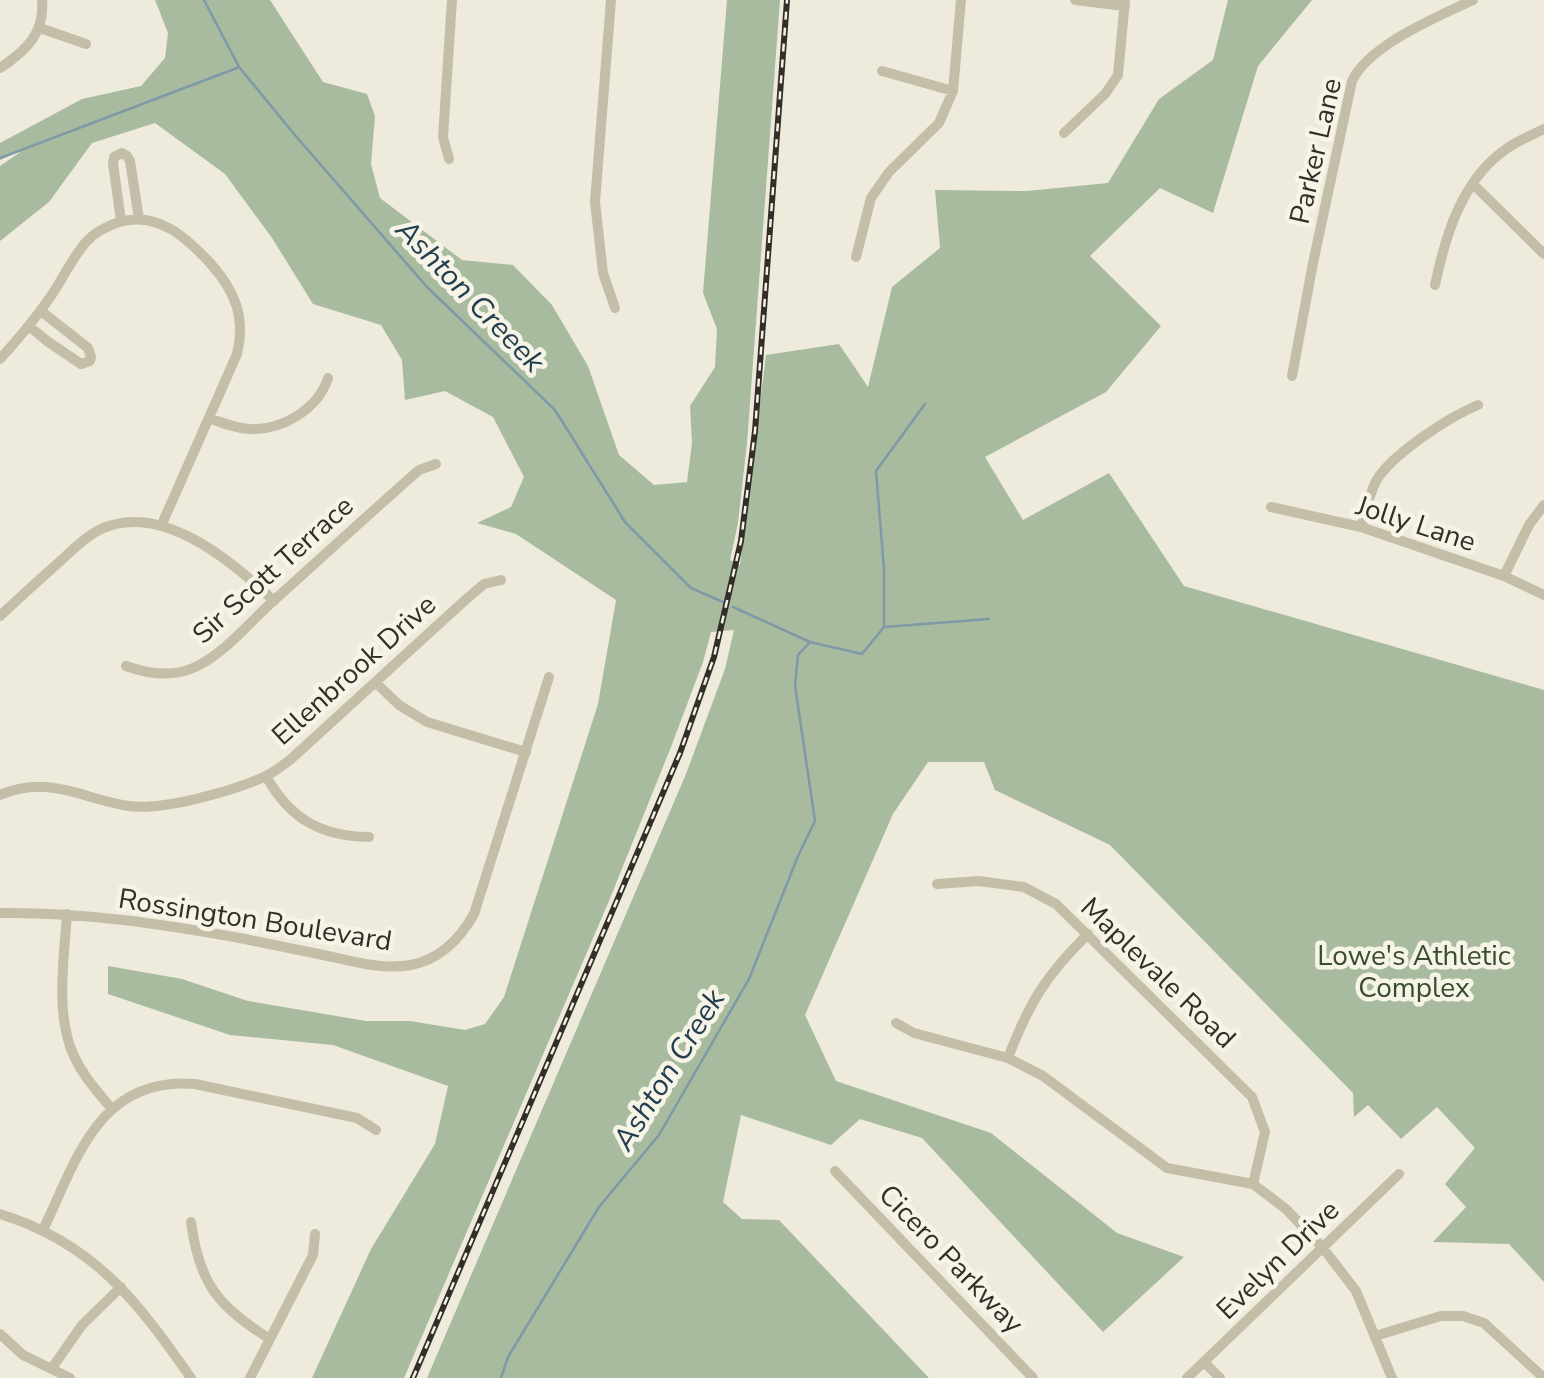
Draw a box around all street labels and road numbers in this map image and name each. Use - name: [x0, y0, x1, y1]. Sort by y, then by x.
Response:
- street label: Parker Lane: [1281, 74, 1351, 228]
- street label: Sir Scott Terrace: [184, 487, 362, 653]
- street label: Jolly Lane: [1351, 487, 1481, 561]
- street label: Ellenbrook Drive: [264, 586, 444, 754]
- street label: Rossington Boulevard: [116, 880, 394, 960]
- street label: Maplevale Road: [1072, 889, 1244, 1057]
- street label: Cicero Parkway: [870, 1176, 1032, 1342]
- street label: Evelyn Drive: [1208, 1192, 1348, 1328]

